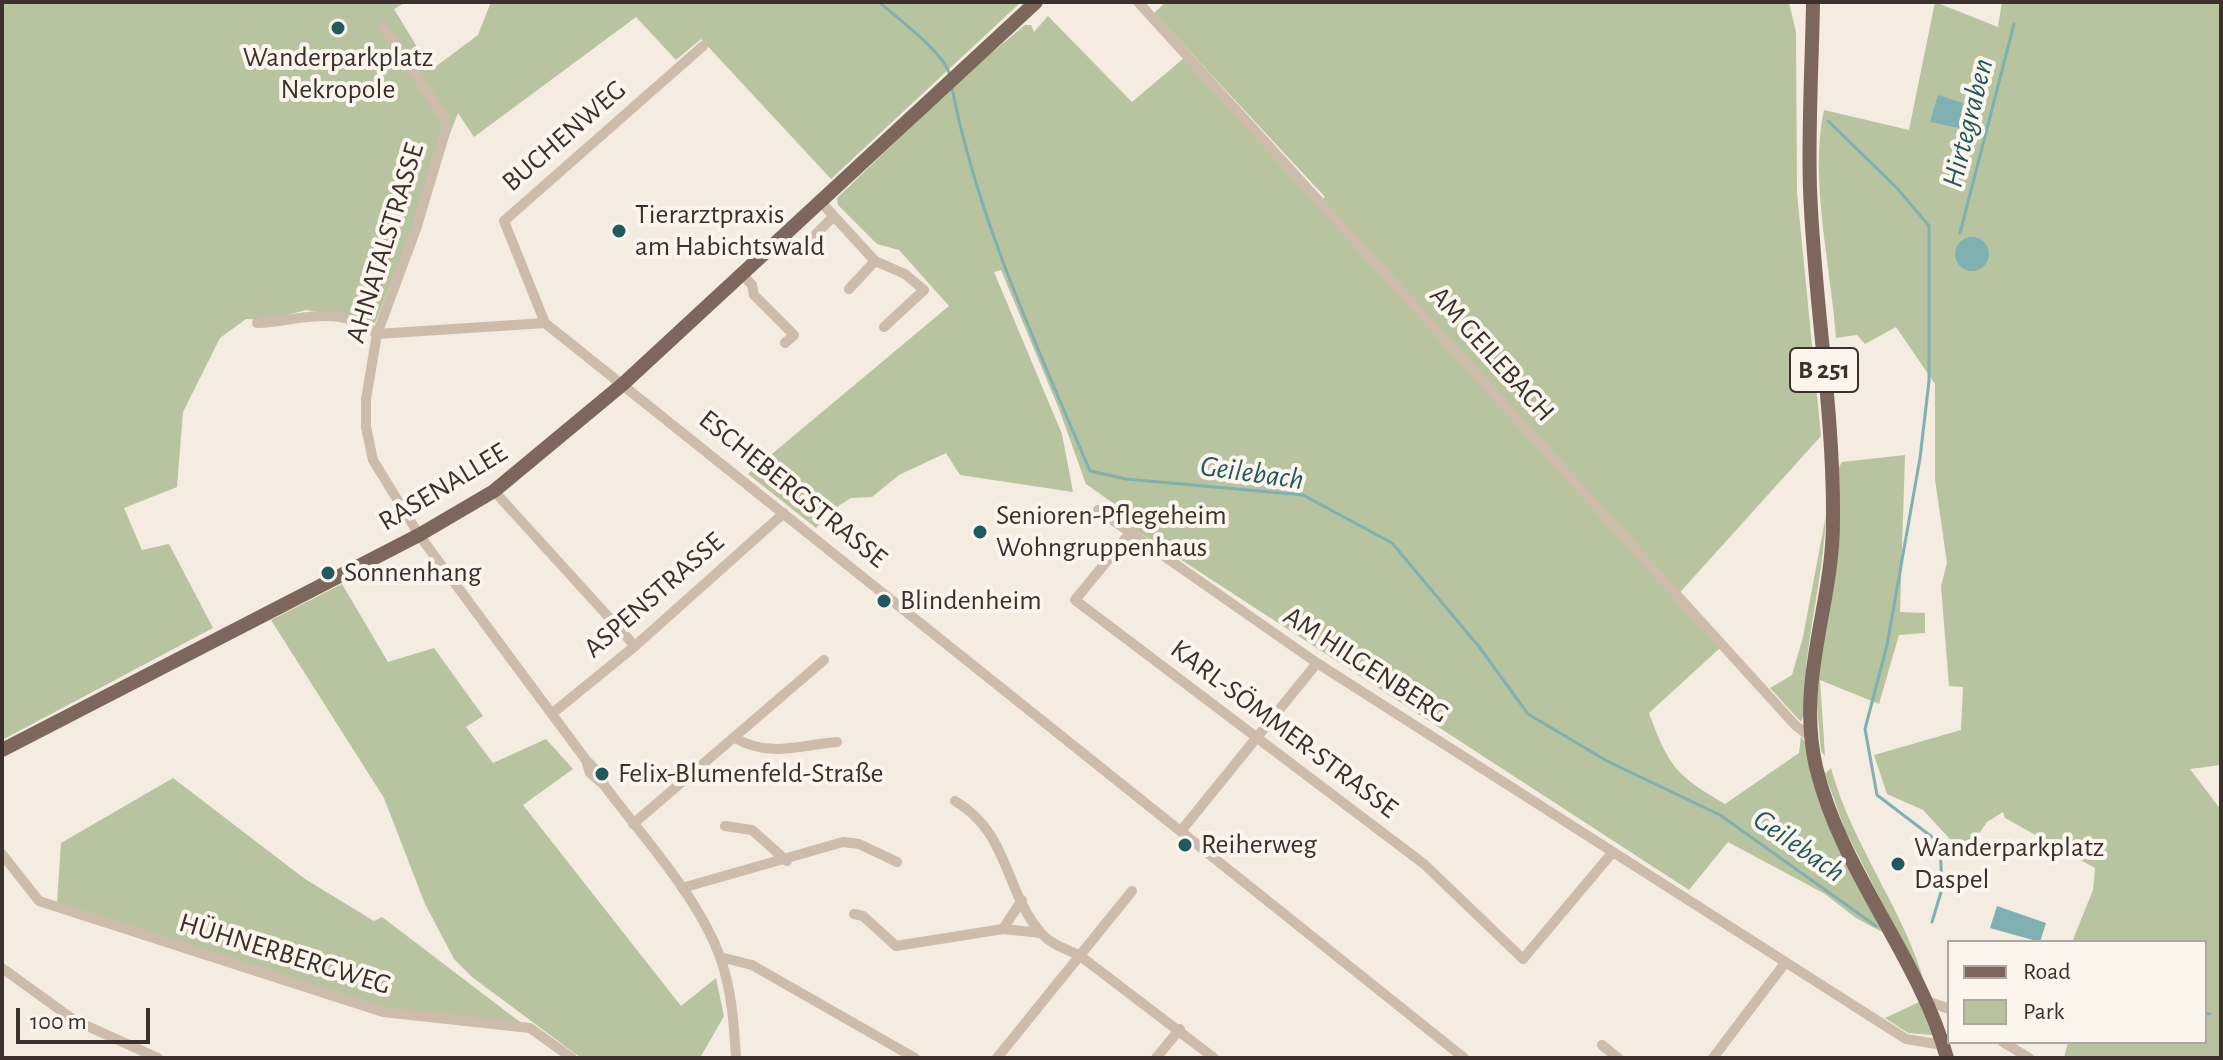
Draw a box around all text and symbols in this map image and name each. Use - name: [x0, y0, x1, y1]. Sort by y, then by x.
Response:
- marker: Wanderparkplatz Nekropole: [329, 19, 347, 37]
- place label: Wanderparkplatz Nekropole: [243, 41, 433, 107]
- water label: Hirtegraben: [1935, 55, 2001, 191]
- street label: BUCHENWEG: [495, 73, 633, 199]
- street label: AHNATALSTRASSE: [339, 139, 431, 347]
- place label: Tierarztpraxis am Habichtswald: [635, 198, 825, 264]
- marker: Tierarztpraxis am Habichtswald: [610, 222, 628, 240]
- street label: AM GEILEBACH: [1423, 279, 1561, 429]
- road number: B 251: [1790, 348, 1858, 392]
- street label: ESCHEBERGSTRASSE: [692, 403, 894, 575]
- street label: RASENALLEE: [373, 436, 513, 538]
- water label: Geilebach: [1198, 448, 1306, 498]
- place label: Senioren-Pflegeheim Wohngruppenhaus: [996, 499, 1227, 565]
- marker: Senioren-Pflegeheim Wohngruppenhaus: [971, 523, 989, 541]
- street label: ASPENSTRASSE: [577, 525, 731, 665]
- place label: Sonnenhang: [344, 556, 481, 590]
- marker: Sonnenhang: [319, 564, 337, 582]
- place label: Blindenheim: [900, 584, 1042, 618]
- marker: Blindenheim: [875, 592, 893, 610]
- street label: AM HILGENBERG: [1277, 599, 1455, 731]
- street label: KARL-SÖMMER-STRASSE: [1164, 632, 1404, 826]
- place label: Felix-Blumenfeld-Straße: [618, 757, 883, 791]
- marker: Felix-Blumenfeld-Straße: [593, 765, 611, 783]
- water label: Geilebach: [1746, 801, 1852, 891]
- place label: Reiherweg: [1201, 828, 1317, 862]
- place label: Wanderparkplatz Daspel: [1914, 831, 2104, 897]
- marker: Reiherweg: [1176, 836, 1194, 854]
- marker: Wanderparkplatz Daspel: [1889, 855, 1907, 873]
- street label: HÜHNERBERGWEG: [175, 906, 395, 1002]
- legend: [1947, 940, 2207, 1044]
- text: Road: [2023, 960, 2071, 984]
- scale bar: [20, 992, 154, 1042]
- text: Park: [2023, 1000, 2064, 1024]
- text: 100 m: [30, 1010, 87, 1034]

